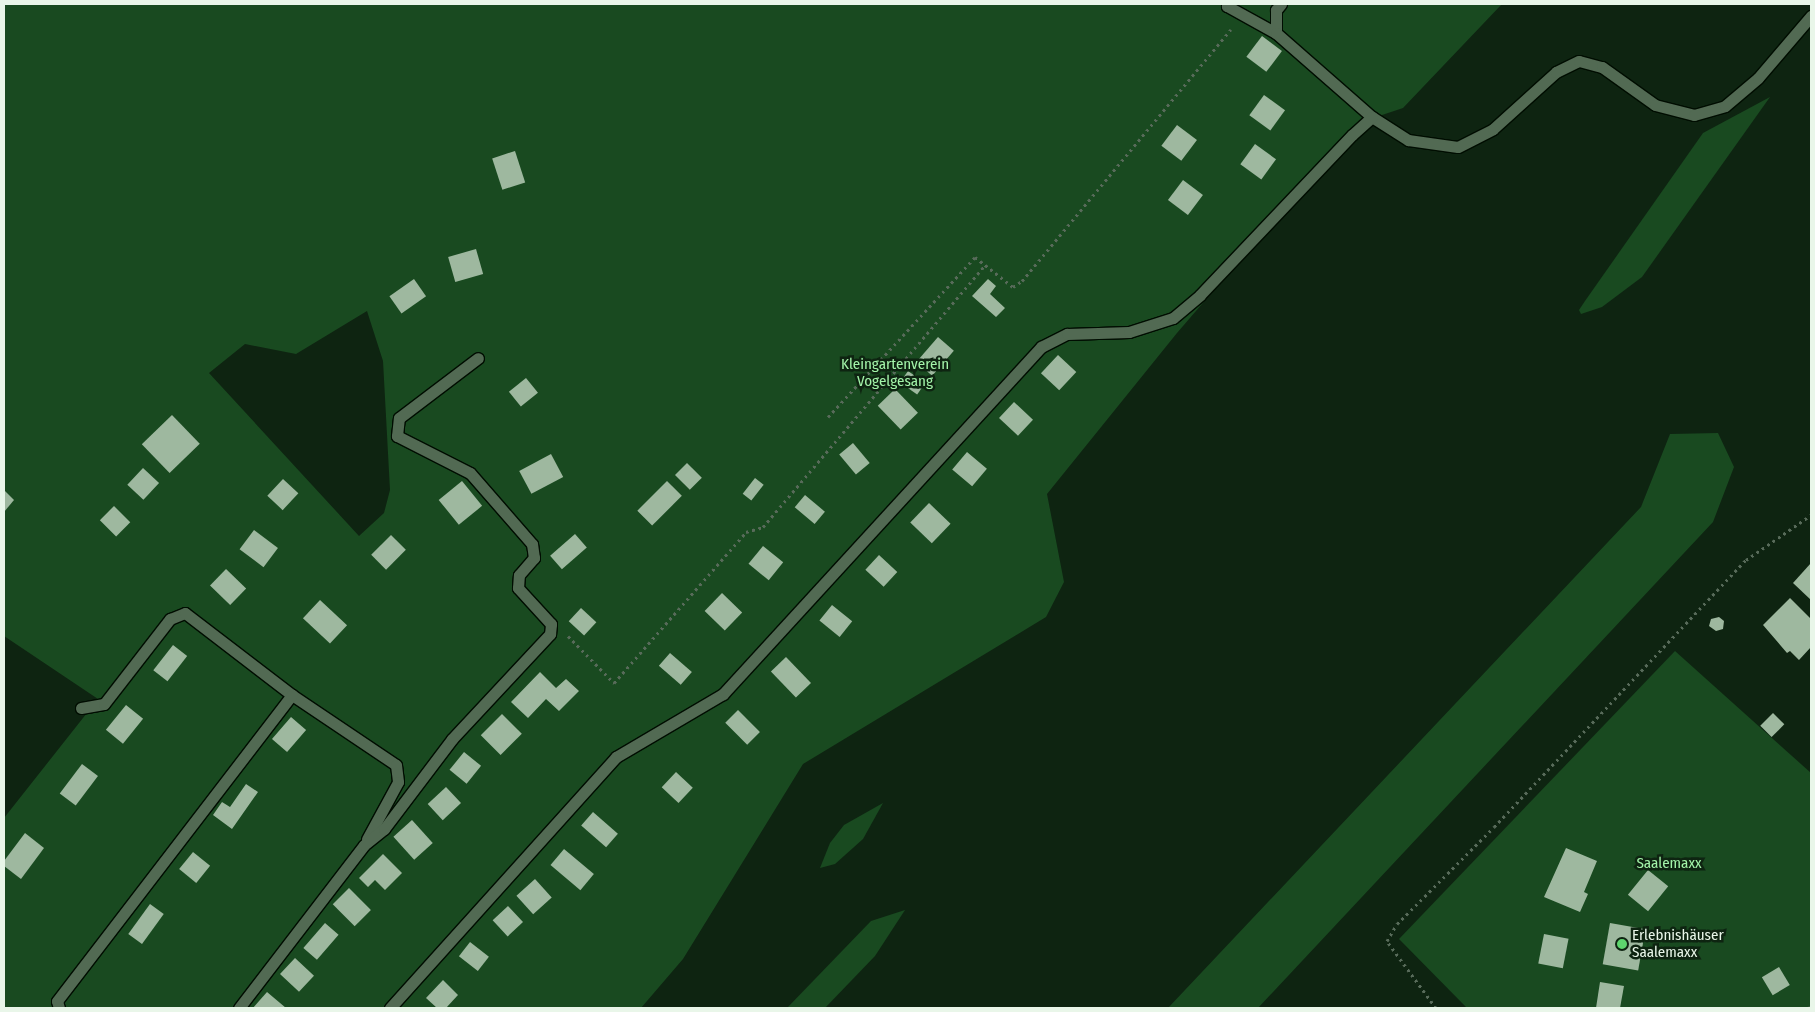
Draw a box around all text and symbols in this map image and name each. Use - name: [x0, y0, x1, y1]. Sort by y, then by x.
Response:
- park label: Kleingartenverein Vogelgesang: [841, 355, 949, 390]
- park label: Saalemaxx: [1636, 855, 1702, 873]
- place label: Erlebnishäuser Saalemaxx: [1632, 926, 1724, 961]
- marker: Erlebnishäuser Saalemaxx: [1616, 938, 1628, 950]

